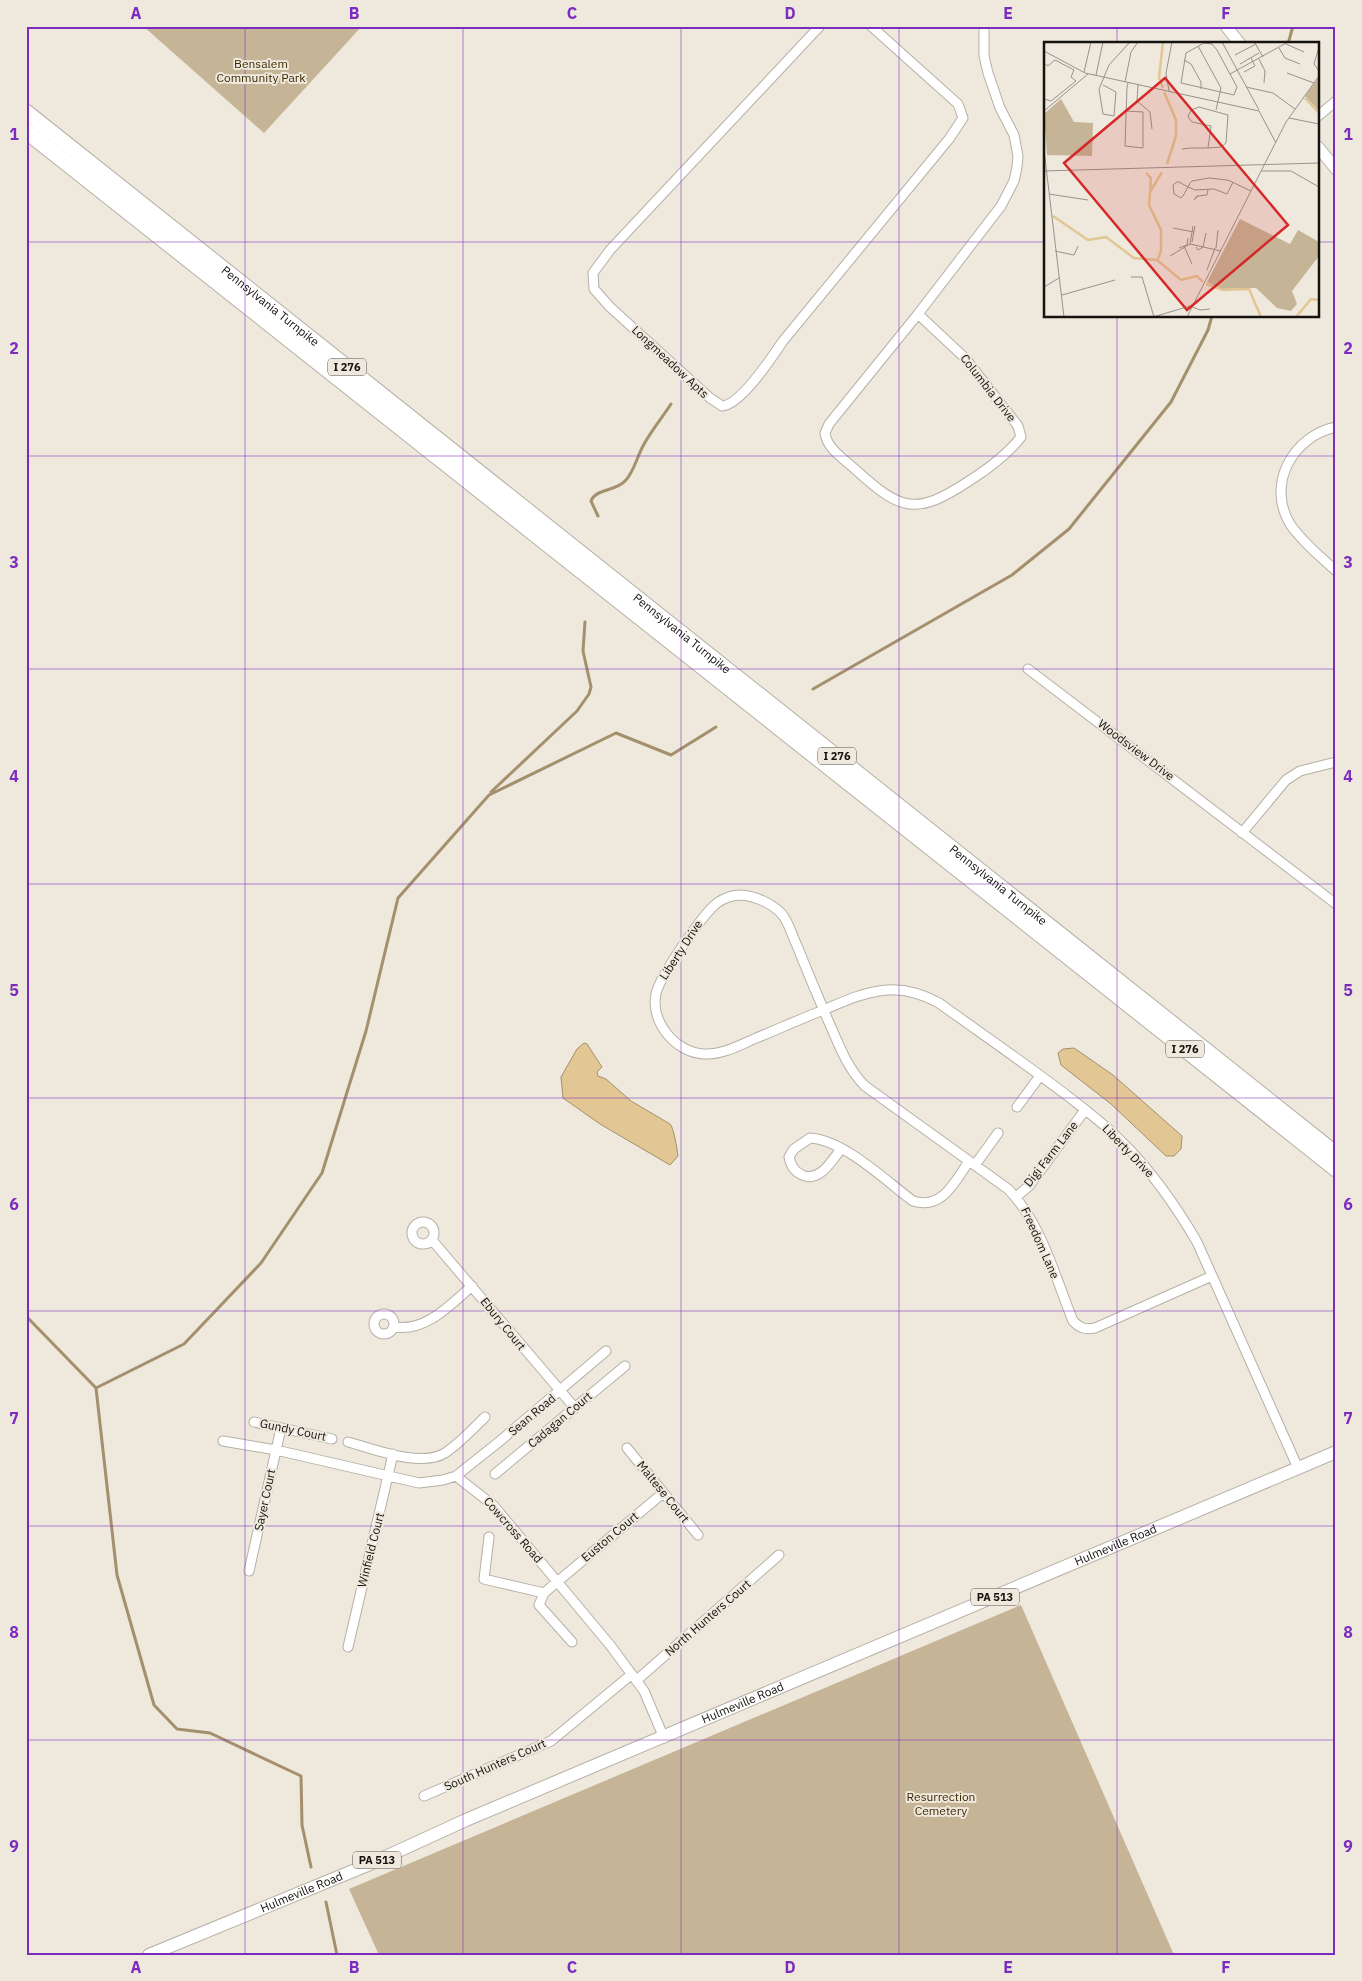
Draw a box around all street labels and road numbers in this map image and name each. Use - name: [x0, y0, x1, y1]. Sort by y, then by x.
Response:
- street label: Pennsylvania Turnpike: [219, 262, 323, 349]
- street label: Longmeadow Apts: [629, 322, 712, 401]
- street label: Columbia Drive: [957, 351, 1020, 425]
- road number: I 276: [328, 358, 366, 376]
- street label: Pennsylvania Turnpike: [630, 590, 734, 677]
- street label: Woodsview Drive: [1095, 716, 1178, 784]
- road number: I 276: [818, 748, 856, 764]
- street label: Pennsylvania Turnpike: [947, 841, 1050, 928]
- street label: Liberty Drive: [656, 917, 706, 982]
- road number: I 276: [1166, 1040, 1204, 1058]
- street label: Digi Farm Lane: [1020, 1117, 1081, 1190]
- street label: Liberty Drive: [1099, 1121, 1158, 1181]
- street label: Freedom Lane: [1018, 1205, 1063, 1281]
- street label: Ebury Court: [477, 1294, 529, 1353]
- street label: Cadagan Court: [525, 1388, 595, 1451]
- street label: Sean Road: [505, 1390, 558, 1439]
- street label: Gundy Court: [259, 1415, 328, 1444]
- street label: Maltese Court: [634, 1458, 693, 1526]
- street label: Sayer Court: [251, 1468, 278, 1532]
- street label: Cowcross Road: [481, 1494, 546, 1566]
- street label: Euston Court: [578, 1508, 641, 1565]
- street label: Winfield Court: [354, 1511, 387, 1589]
- street label: Hulmeville Road: [1072, 1521, 1159, 1569]
- street label: North Hunters Court: [662, 1576, 754, 1659]
- road number: PA 513: [971, 1588, 1019, 1605]
- street label: Hulmeville Road: [699, 1678, 786, 1727]
- street label: South Hunters Court: [442, 1735, 548, 1794]
- road number: PA 513: [353, 1852, 401, 1868]
- street label: Hulmeville Road: [258, 1868, 345, 1915]

